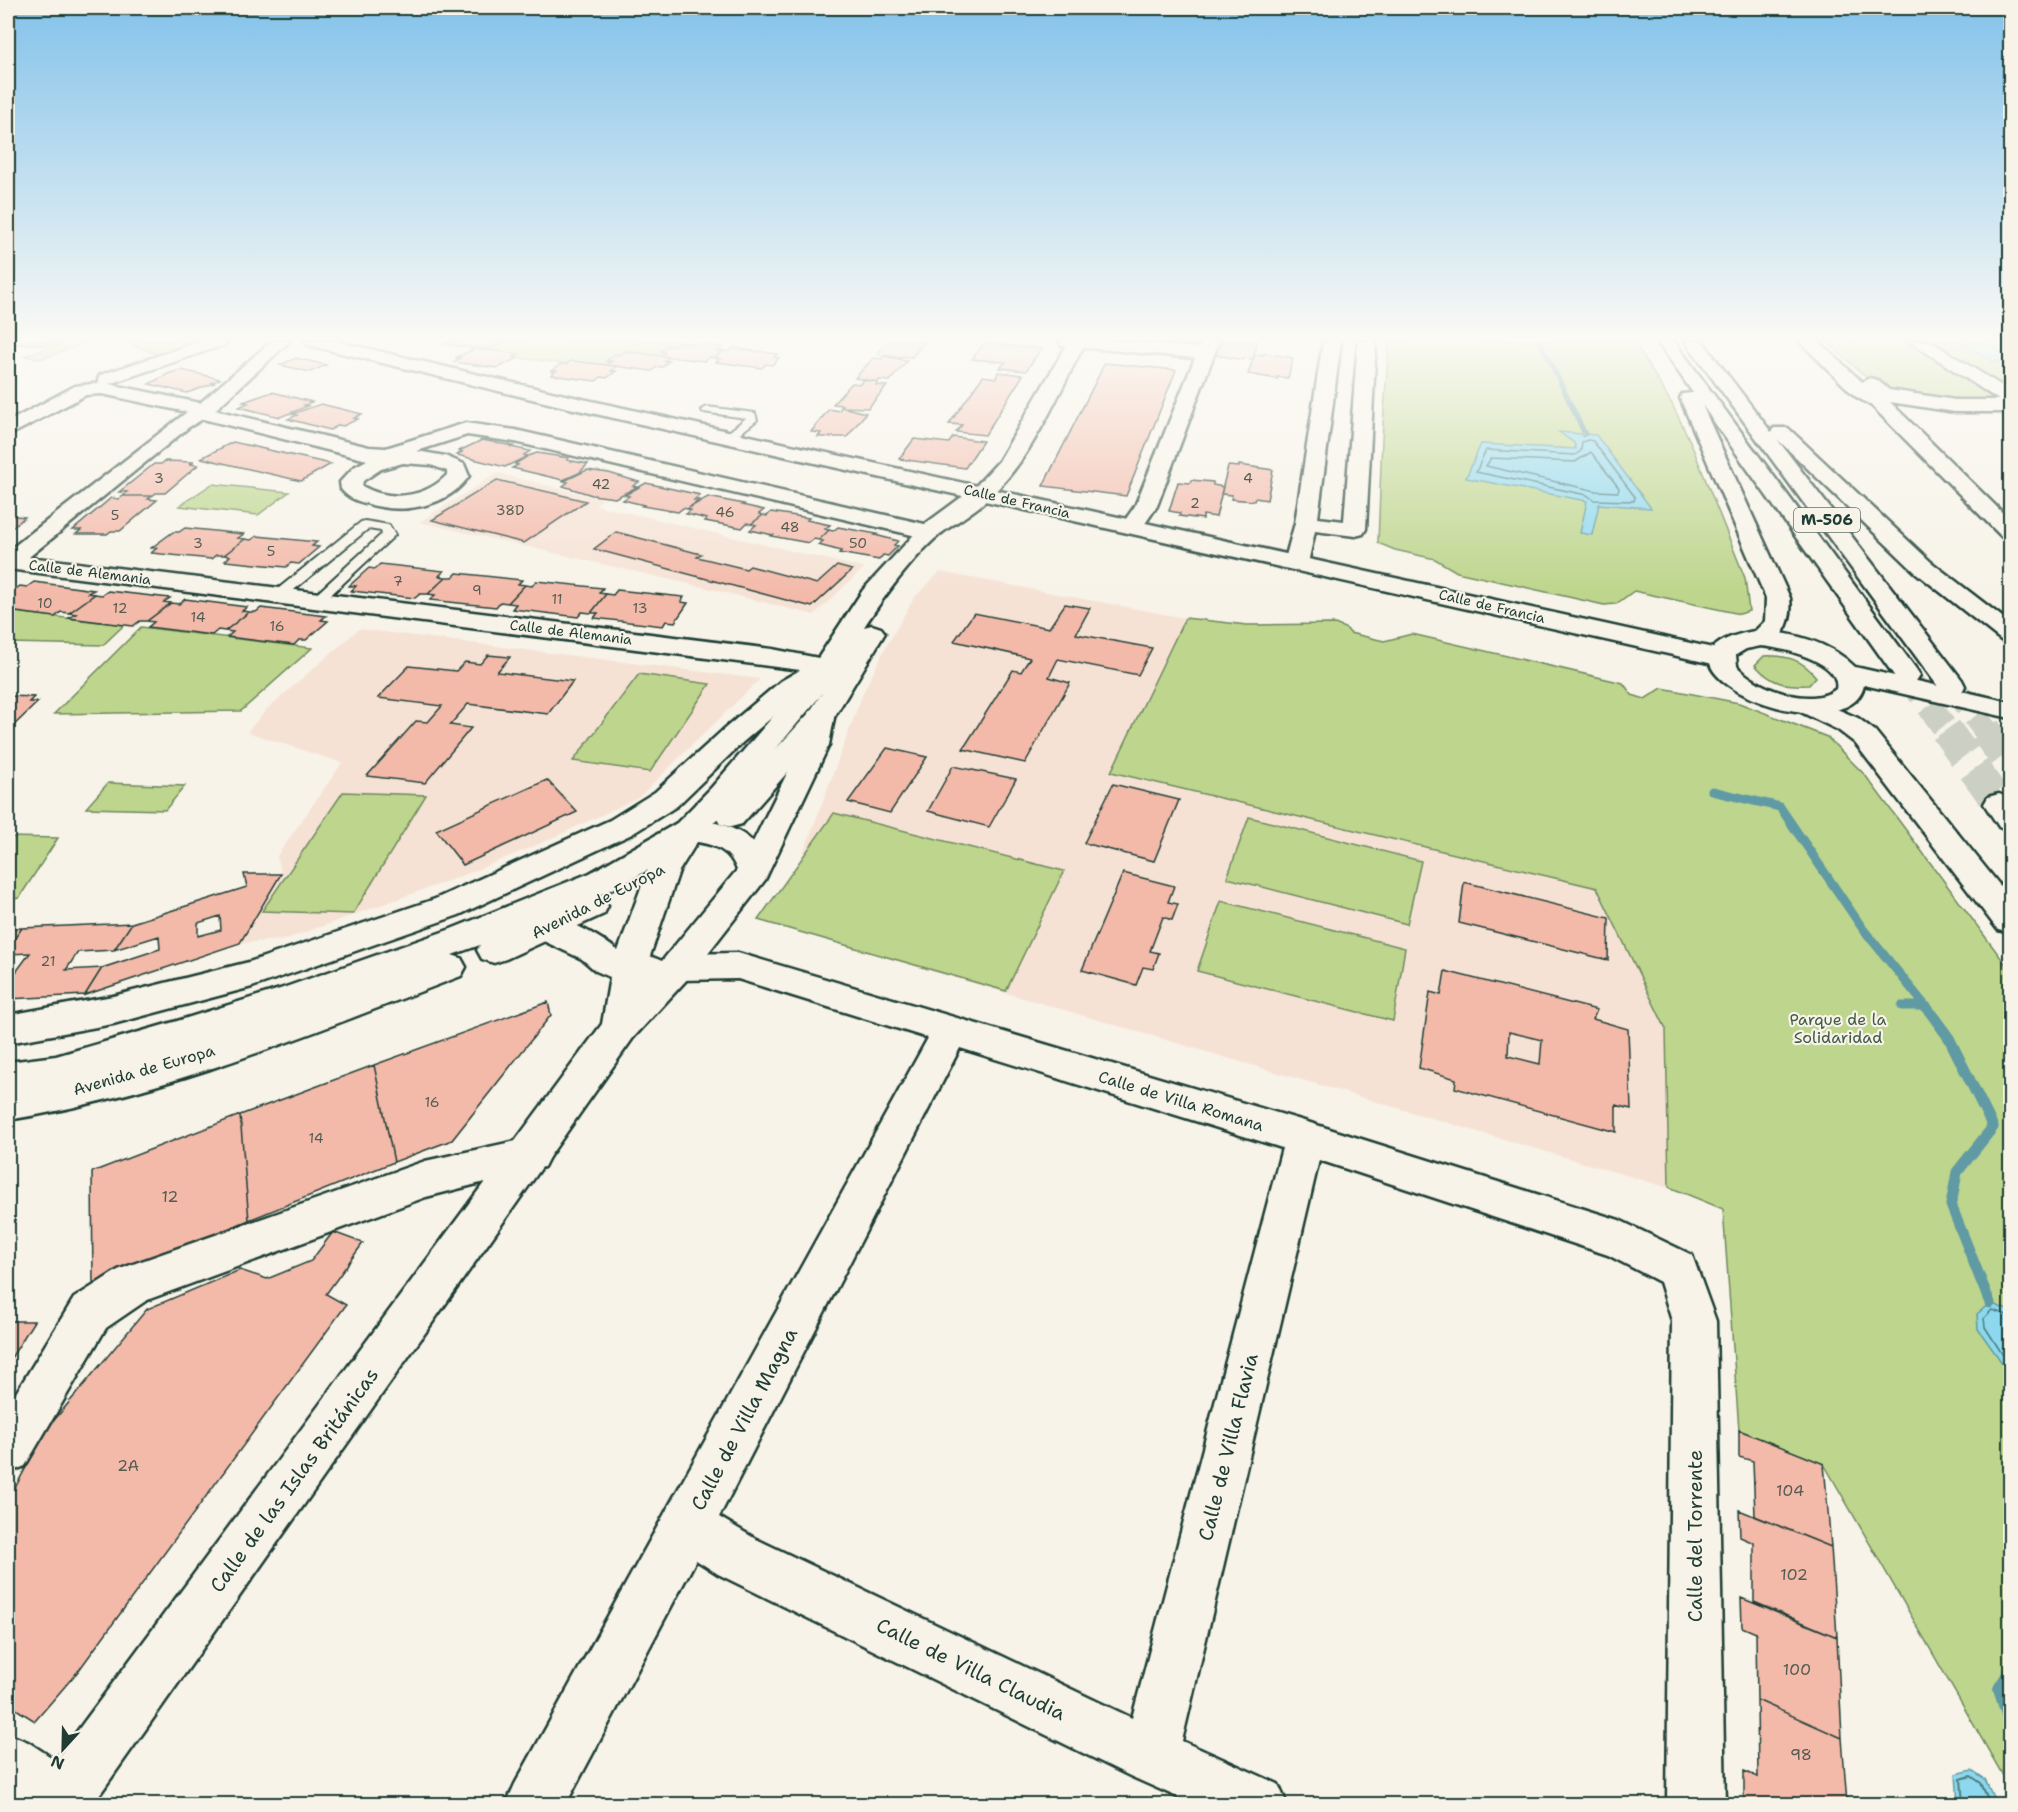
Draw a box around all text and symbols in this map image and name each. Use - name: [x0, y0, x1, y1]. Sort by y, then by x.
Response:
- house number: 3: [154, 469, 164, 487]
- house number: 4: [1243, 469, 1253, 487]
- house number: 42: [592, 475, 610, 493]
- street label: Calle de Francia: [962, 480, 1072, 522]
- house number: 2: [1190, 494, 1200, 512]
- house number: 38D: [496, 501, 524, 519]
- house number: 46: [715, 503, 735, 521]
- house number: 5: [111, 506, 119, 524]
- road number: M-506: [1794, 508, 1860, 532]
- house number: 48: [780, 518, 800, 536]
- house number: 3: [193, 534, 203, 552]
- house number: 50: [849, 534, 867, 552]
- house number: 5: [267, 542, 275, 560]
- street label: Calle de Alemania: [28, 556, 152, 588]
- house number: 7: [393, 572, 403, 590]
- house number: 9: [472, 581, 482, 599]
- street label: Calle de Francia: [1437, 585, 1547, 627]
- house number: 11: [551, 590, 563, 608]
- house number: 10: [37, 594, 53, 612]
- house number: 12: [113, 599, 127, 617]
- house number: 13: [633, 599, 647, 617]
- house number: 14: [190, 608, 206, 626]
- street label: Calle de Alemania: [509, 616, 633, 648]
- house number: 16: [269, 617, 285, 635]
- street label: Avenida de Europa: [528, 858, 668, 944]
- house number: 21: [41, 952, 55, 970]
- park label: Parque de la Solidaridad: [1790, 1009, 1887, 1048]
- street label: Avenida de Europa: [71, 1040, 217, 1100]
- street label: Calle de Villa Romana: [1096, 1066, 1266, 1136]
- house number: 16: [424, 1093, 440, 1111]
- house number: 14: [308, 1129, 324, 1147]
- house number: 12: [161, 1186, 179, 1207]
- street label: Calle de Villa Magna: [685, 1323, 803, 1515]
- street label: Calle de Villa Flavia: [1192, 1350, 1264, 1543]
- street label: Calle de las Islas Británicas: [204, 1363, 384, 1597]
- street label: Calle del Torrente: [1682, 1450, 1708, 1622]
- house number: 2A: [117, 1455, 139, 1476]
- house number: 104: [1776, 1480, 1804, 1501]
- house number: 102: [1780, 1564, 1808, 1585]
- street label: Calle de Villa Claudia: [872, 1612, 1070, 1726]
- house number: 100: [1783, 1659, 1811, 1680]
- north arrow: [33, 1719, 93, 1779]
- house number: 98: [1790, 1744, 1812, 1765]
- text: N: [48, 1750, 67, 1775]

